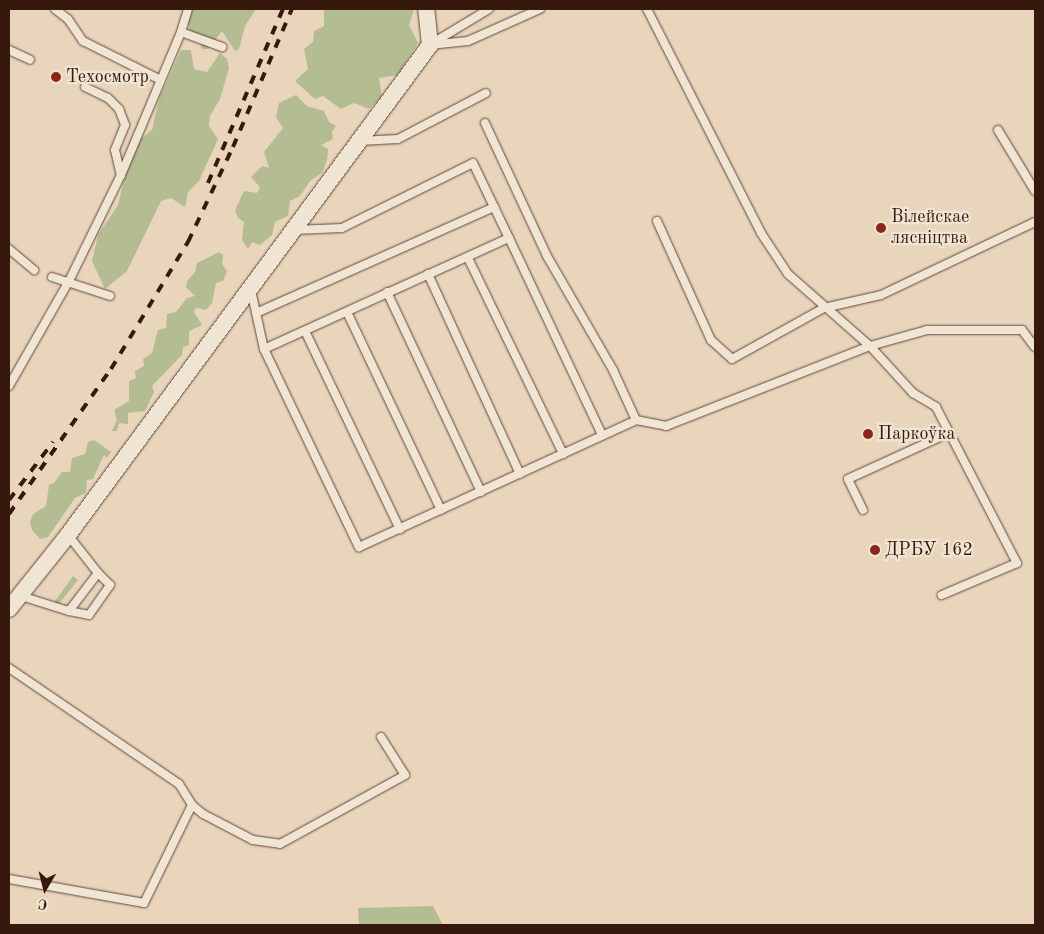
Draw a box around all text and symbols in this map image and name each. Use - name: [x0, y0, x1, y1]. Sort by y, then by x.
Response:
- place label: Техосмотр: [66, 66, 149, 88]
- marker: Техосмотр: [50, 71, 62, 83]
- place label: Вілейскае лясніцтва: [891, 207, 969, 250]
- marker: Вілейскае лясніцтва: [875, 222, 887, 234]
- place label: Паркоўка: [878, 423, 955, 445]
- marker: Паркоўка: [862, 428, 874, 440]
- place label: ДРБУ 162: [885, 539, 973, 561]
- marker: ДРБУ 162: [869, 544, 881, 556]
- north arrow: [20, 864, 70, 914]
- text: С: [37, 896, 48, 911]

